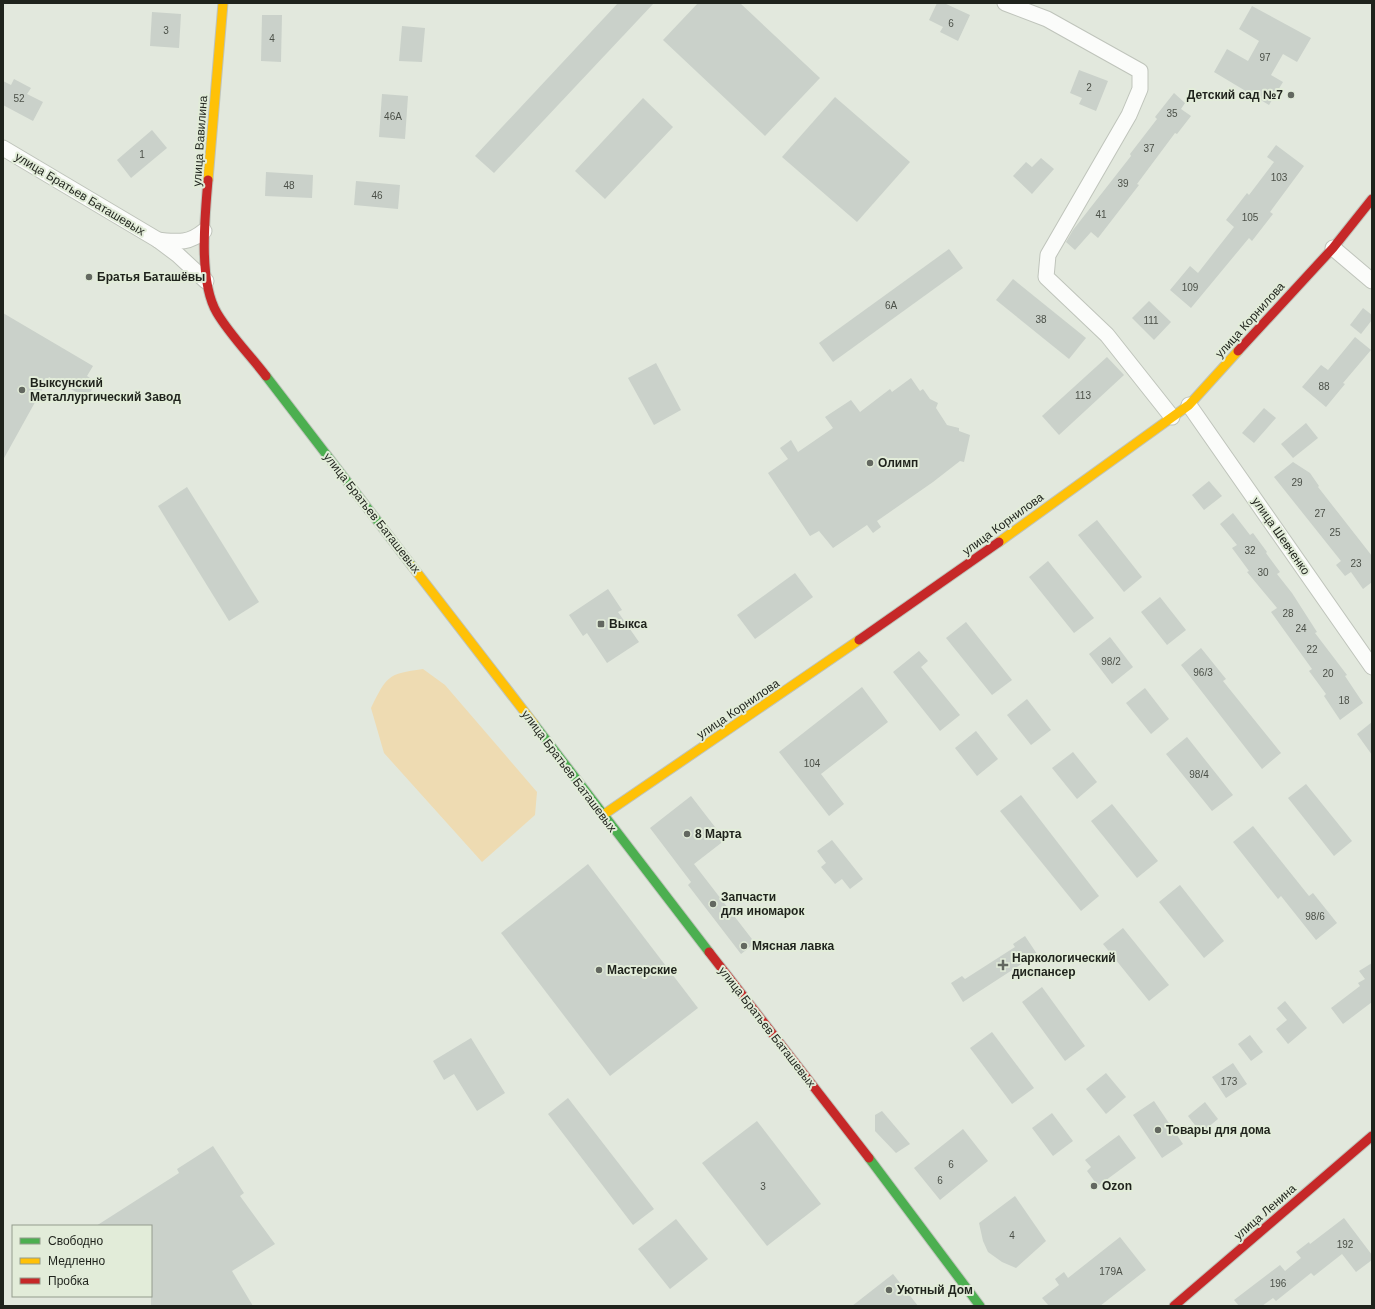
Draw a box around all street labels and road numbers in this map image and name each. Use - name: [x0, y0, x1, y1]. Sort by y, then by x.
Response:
- street label: улица Вавилина: [190, 95, 210, 187]
- street label: улица Братьев Баташевых: [13, 150, 147, 238]
- street label: улица Корнилова: [1212, 279, 1288, 361]
- street label: улица Братьев Баташевых: [321, 450, 423, 576]
- street label: улица Корнилова: [960, 490, 1046, 558]
- street label: улица Шевченко: [1249, 495, 1313, 578]
- street label: улица Корнилова: [694, 676, 782, 742]
- street label: улица Братьев Баташевых: [519, 707, 619, 835]
- street label: улица Братьев Баташевых: [716, 964, 818, 1090]
- street label: улица Ленина: [1231, 1181, 1299, 1243]

